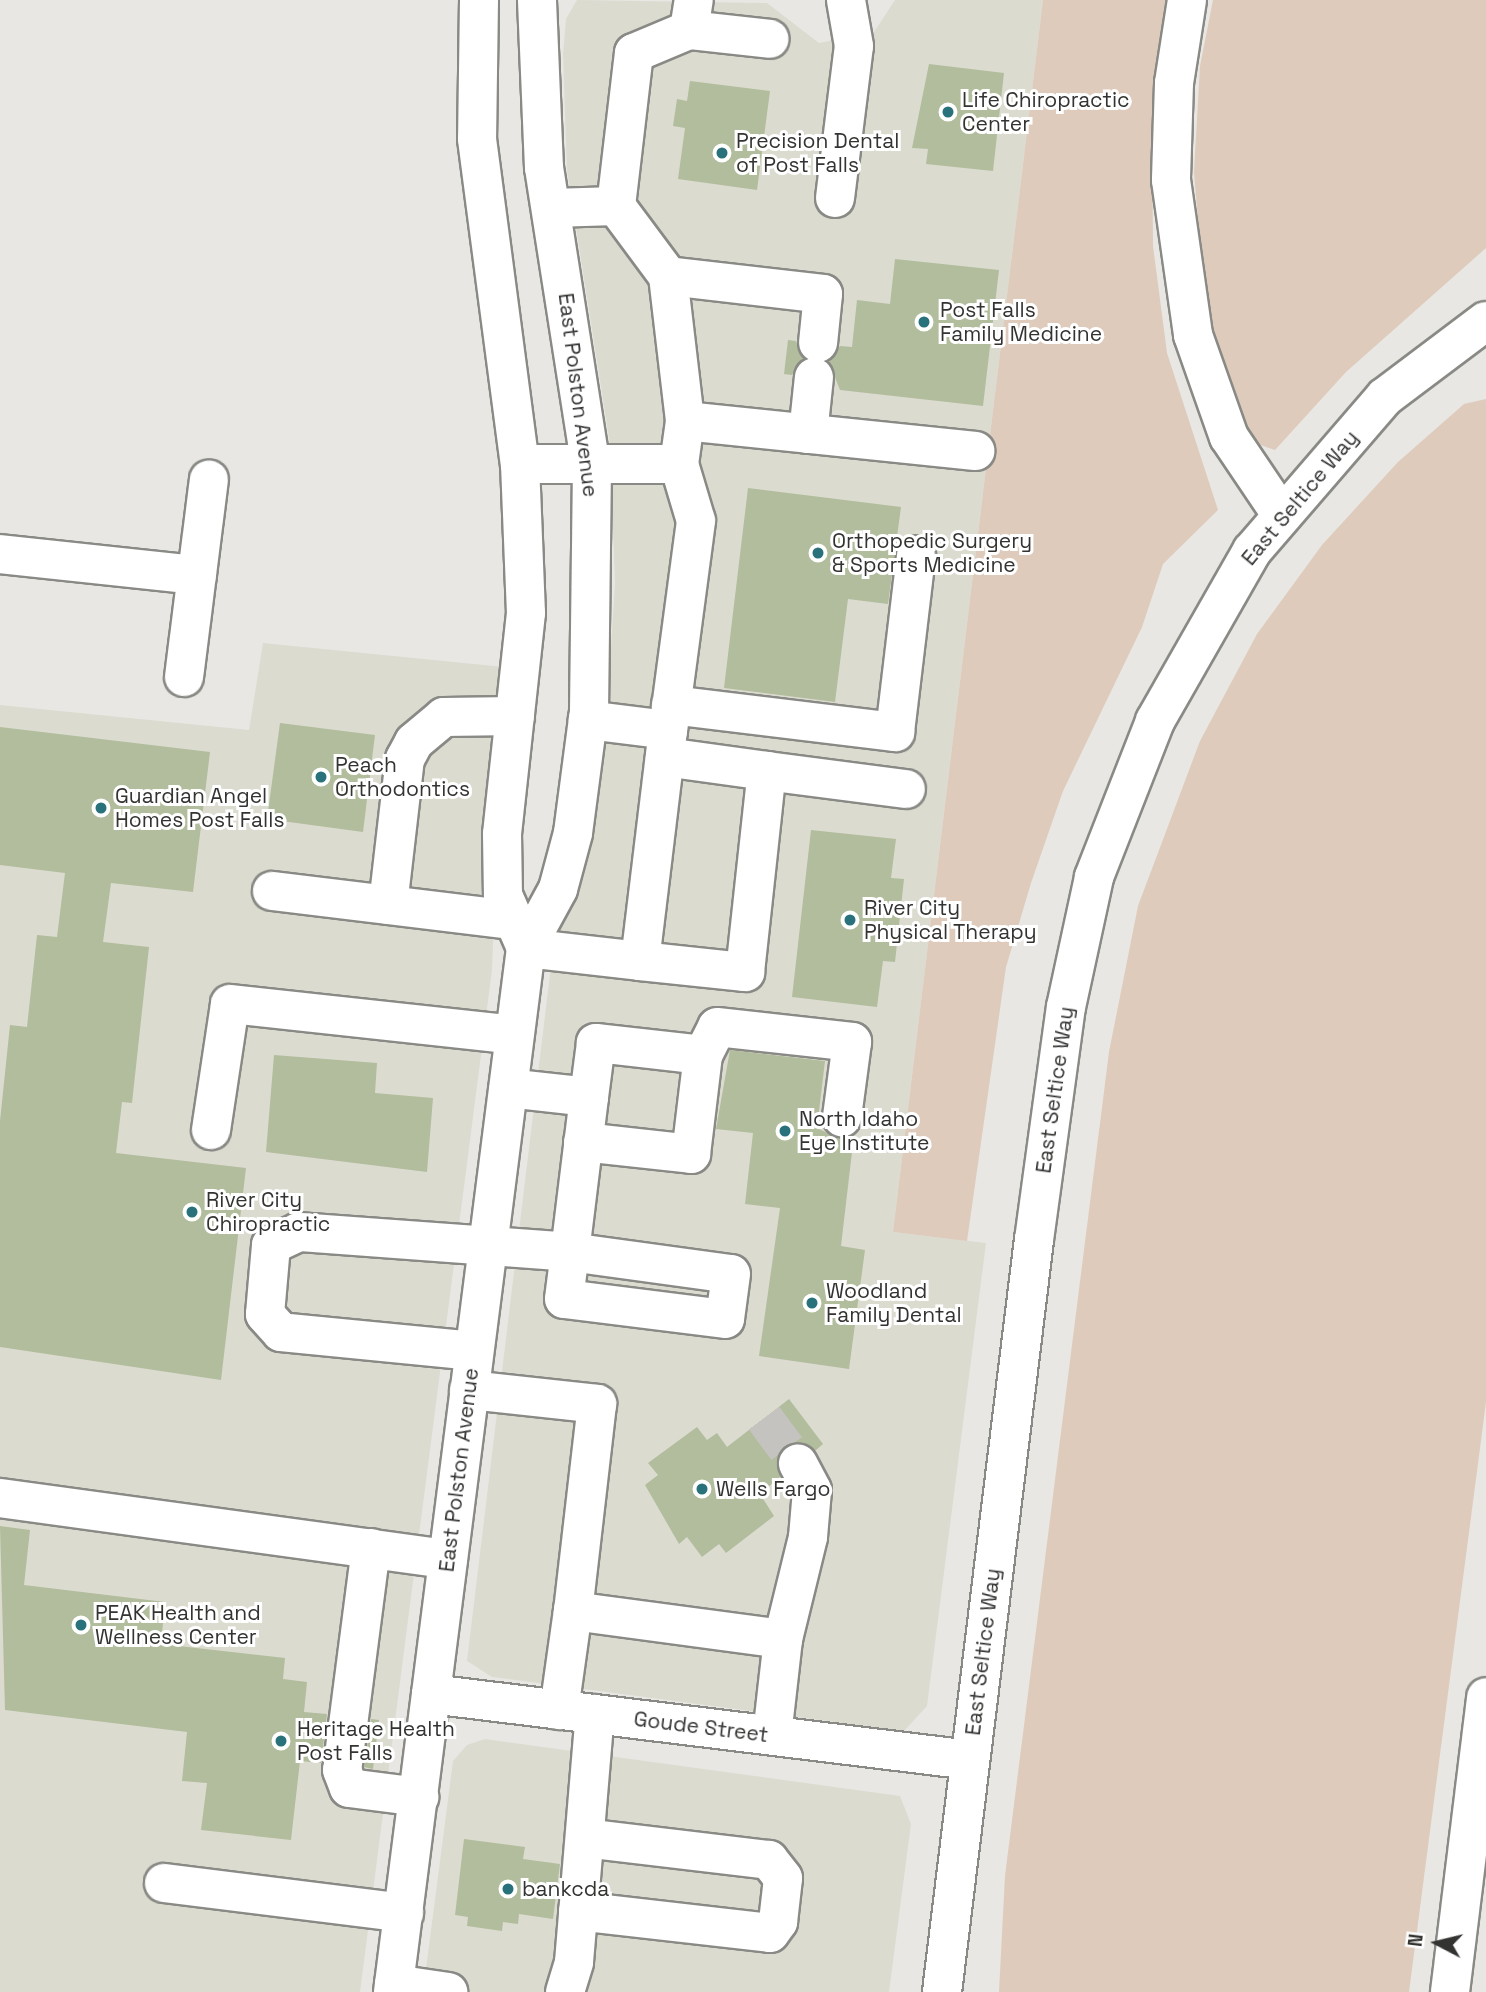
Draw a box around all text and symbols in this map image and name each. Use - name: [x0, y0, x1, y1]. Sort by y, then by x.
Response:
- place label: Life Chiropractic Center: [962, 87, 1130, 137]
- marker: Life Chiropractic Center: [940, 104, 956, 120]
- place label: Precision Dental of Post Falls: [736, 128, 900, 178]
- marker: Precision Dental of Post Falls: [714, 145, 730, 161]
- street label: East Polston Avenue: [553, 291, 603, 499]
- place label: Post Falls Family Medicine: [940, 297, 1102, 347]
- marker: Post Falls Family Medicine: [914, 312, 934, 332]
- street label: East Seltice Way: [1236, 425, 1364, 571]
- place label: Orthopedic Surgery & Sports Medicine: [832, 528, 1032, 578]
- marker: Orthopedic Surgery & Sports Medicine: [810, 545, 826, 561]
- place label: Peach Orthodontics: [335, 752, 470, 802]
- marker: Peach Orthodontics: [313, 769, 329, 785]
- place label: Guardian Angel Homes Post Falls: [115, 783, 284, 833]
- marker: Guardian Angel Homes Post Falls: [93, 800, 109, 816]
- place label: River City Physical Therapy: [864, 895, 1037, 945]
- marker: River City Physical Therapy: [842, 912, 858, 928]
- street label: East Seltice Way: [1031, 1005, 1079, 1175]
- place label: North Idaho Eye Institute: [799, 1106, 929, 1156]
- marker: North Idaho Eye Institute: [777, 1123, 793, 1139]
- place label: River City Chiropractic: [206, 1187, 330, 1237]
- marker: River City Chiropractic: [184, 1204, 200, 1220]
- place label: Woodland Family Dental: [826, 1278, 962, 1328]
- marker: Woodland Family Dental: [804, 1295, 820, 1311]
- street label: East Polston Avenue: [434, 1366, 484, 1574]
- place label: Wells Fargo: [716, 1476, 831, 1502]
- marker: Wells Fargo: [694, 1481, 710, 1497]
- street label: East Seltice Way: [960, 1567, 1006, 1737]
- place label: PEAK Health and Wellness Center: [95, 1600, 261, 1650]
- marker: PEAK Health and Wellness Center: [73, 1617, 89, 1633]
- street label: Goude Street: [632, 1706, 770, 1748]
- place label: Heritage Health Post Falls: [297, 1716, 455, 1766]
- marker: Heritage Health Post Falls: [271, 1731, 291, 1751]
- place label: bankcda: [522, 1876, 609, 1902]
- marker: bankcda: [500, 1881, 516, 1897]
- north arrow: [1402, 1908, 1472, 1978]
- text: N: [1402, 1933, 1429, 1948]

